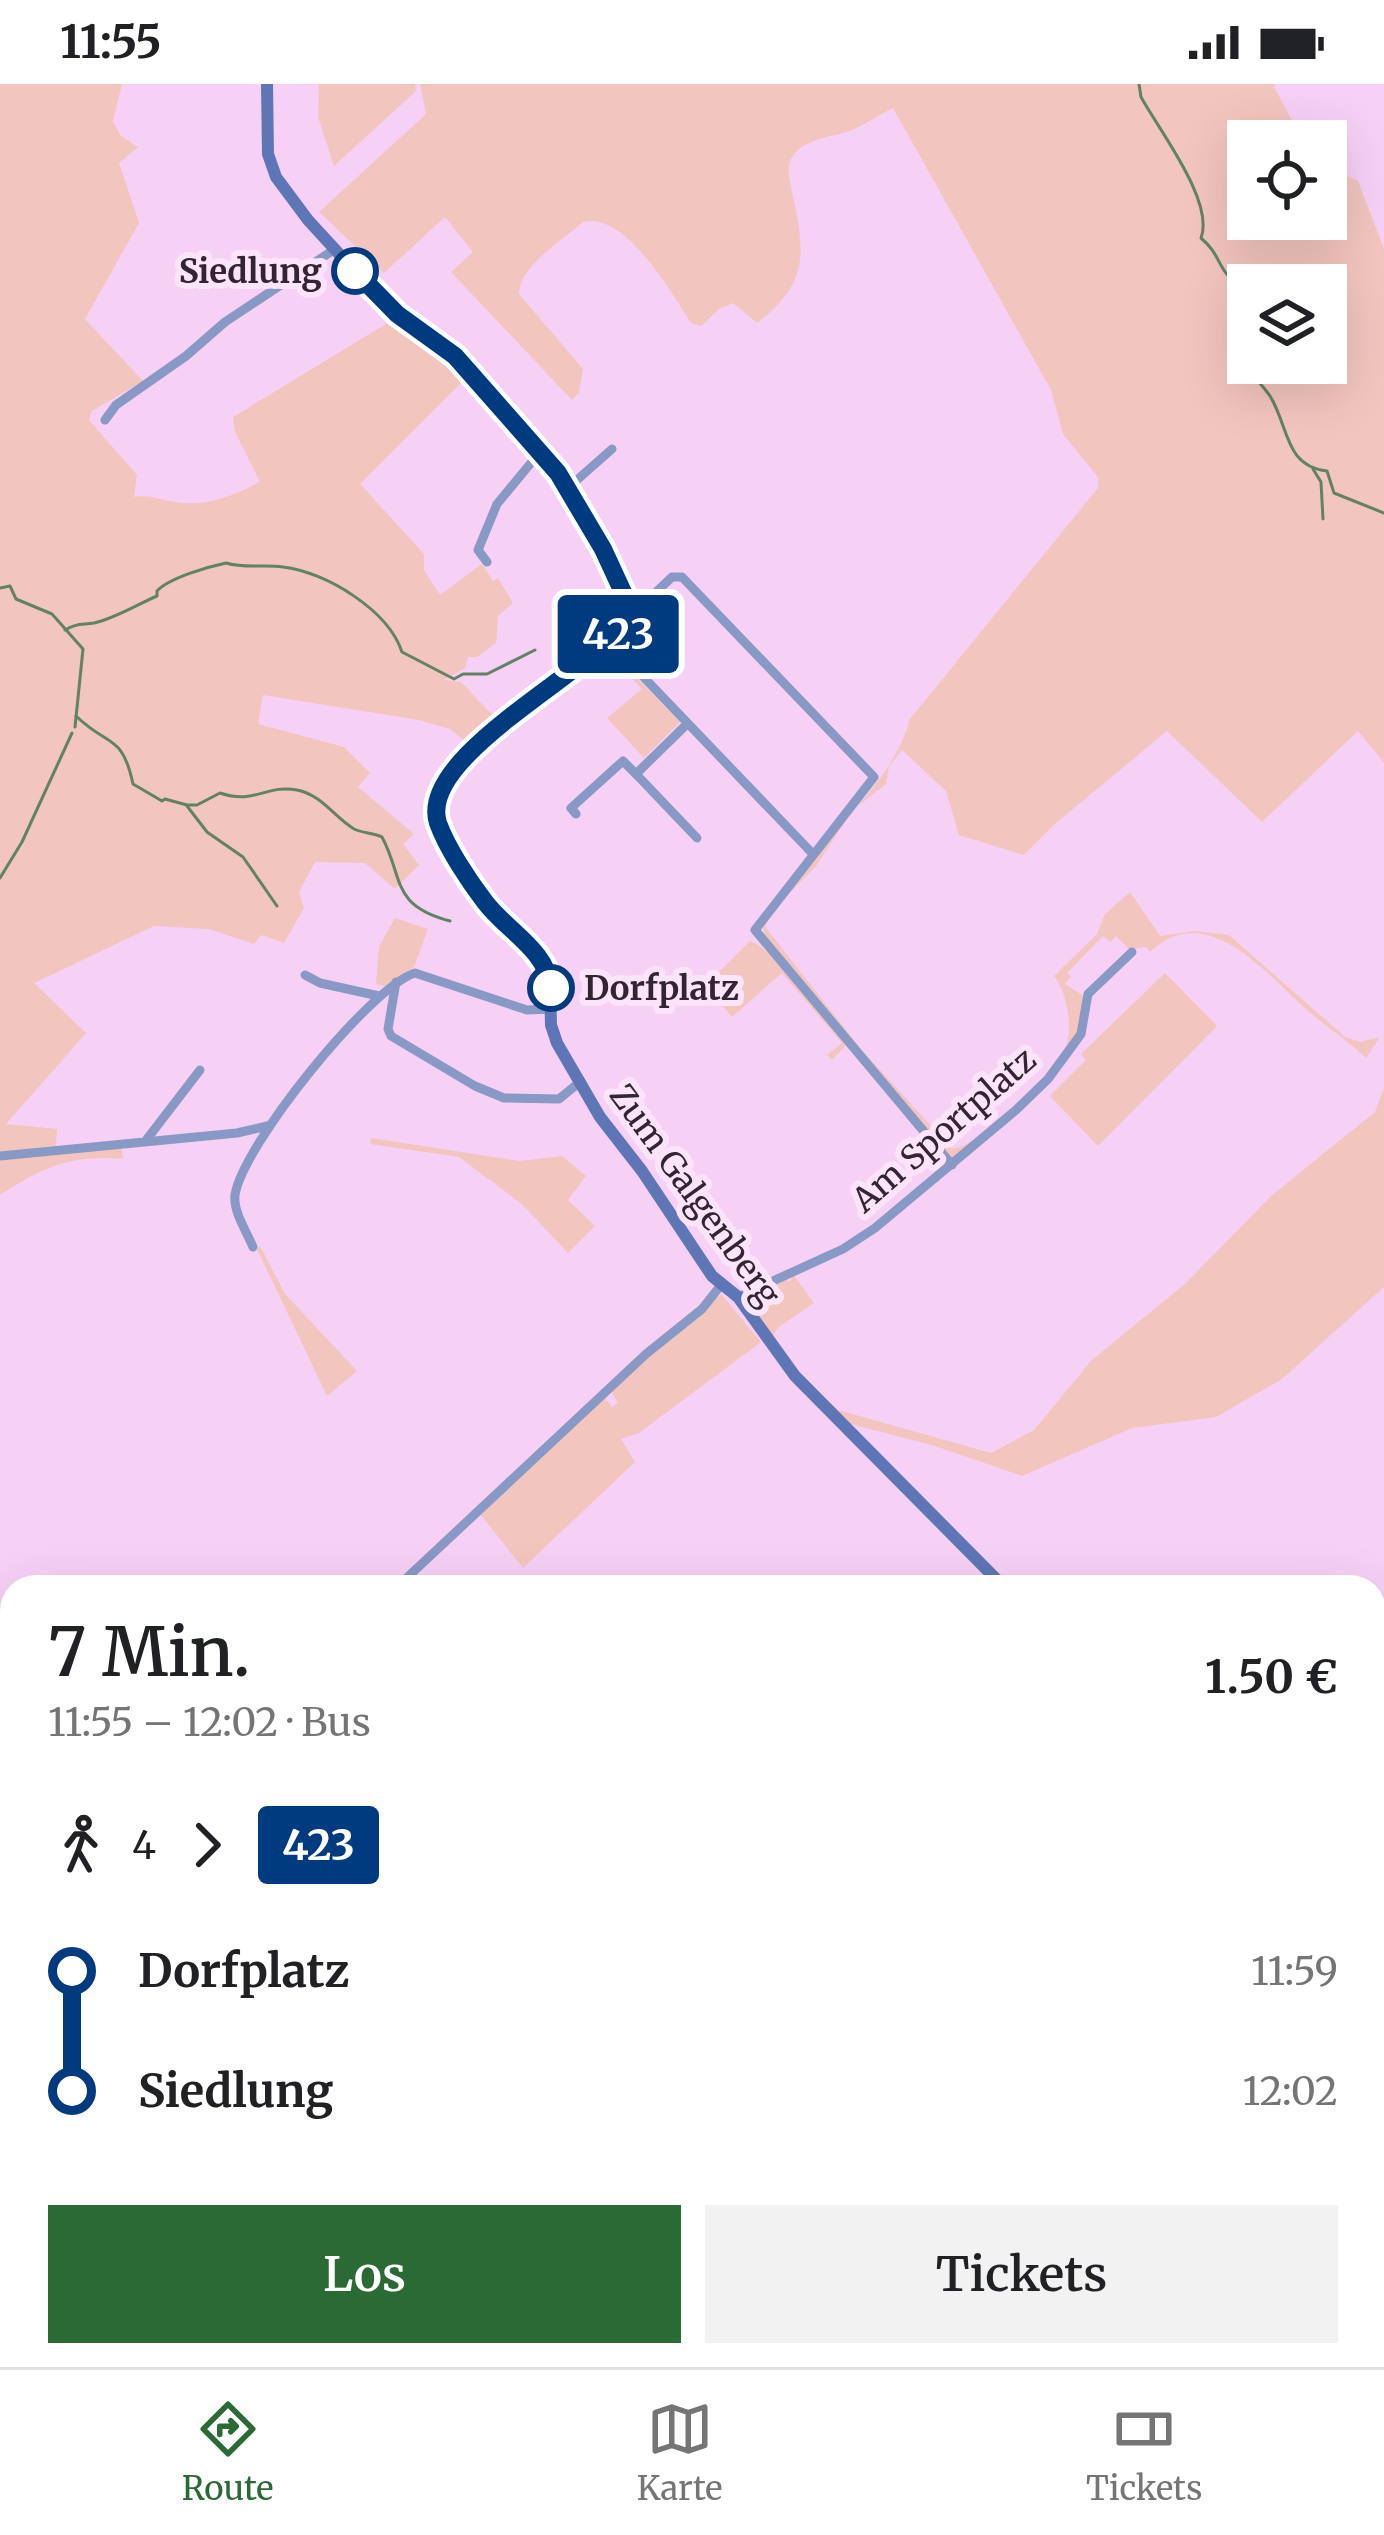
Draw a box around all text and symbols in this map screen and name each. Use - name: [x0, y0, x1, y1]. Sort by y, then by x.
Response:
- text: 11:55: [60, 14, 162, 70]
- map controls: [1227, 120, 1347, 384]
- button: locate: [1227, 120, 1347, 240]
- marker: Siedlung: [333, 249, 377, 293]
- place label: Siedlung: [179, 251, 322, 292]
- button: layers: [1227, 264, 1347, 384]
- line badge: 423: [549, 595, 687, 673]
- text: 423: [582, 608, 654, 660]
- marker: Dorfplatz: [529, 966, 573, 1010]
- place label: Dorfplatz: [584, 968, 739, 1009]
- street label: Am Sportplatz: [843, 1039, 1044, 1222]
- street label: Zum Galgenberg: [601, 1076, 789, 1314]
- text: 7 Min.: [48, 1611, 250, 1694]
- text: 1.50 €: [1205, 1649, 1338, 1705]
- text: 11:55 – 12:02 · Bus: [48, 1698, 371, 1747]
- icon: walk: [48, 1812, 114, 1878]
- icon: forward: [174, 1812, 240, 1878]
- text: 423: [282, 1819, 355, 1871]
- text: 4: [132, 1821, 156, 1870]
- text: Dorfplatz: [138, 1943, 349, 1999]
- text: 11:59: [1251, 1947, 1338, 1996]
- text: Siedlung: [138, 2063, 333, 2119]
- text: 12:02: [1242, 2067, 1338, 2116]
- button: Los: [48, 2205, 681, 2343]
- button: Tickets: [705, 2205, 1338, 2343]
- tab: Route: [182, 2396, 273, 2509]
- tab: Karte: [637, 2396, 723, 2509]
- tab: Tickets: [1086, 2396, 1202, 2509]

